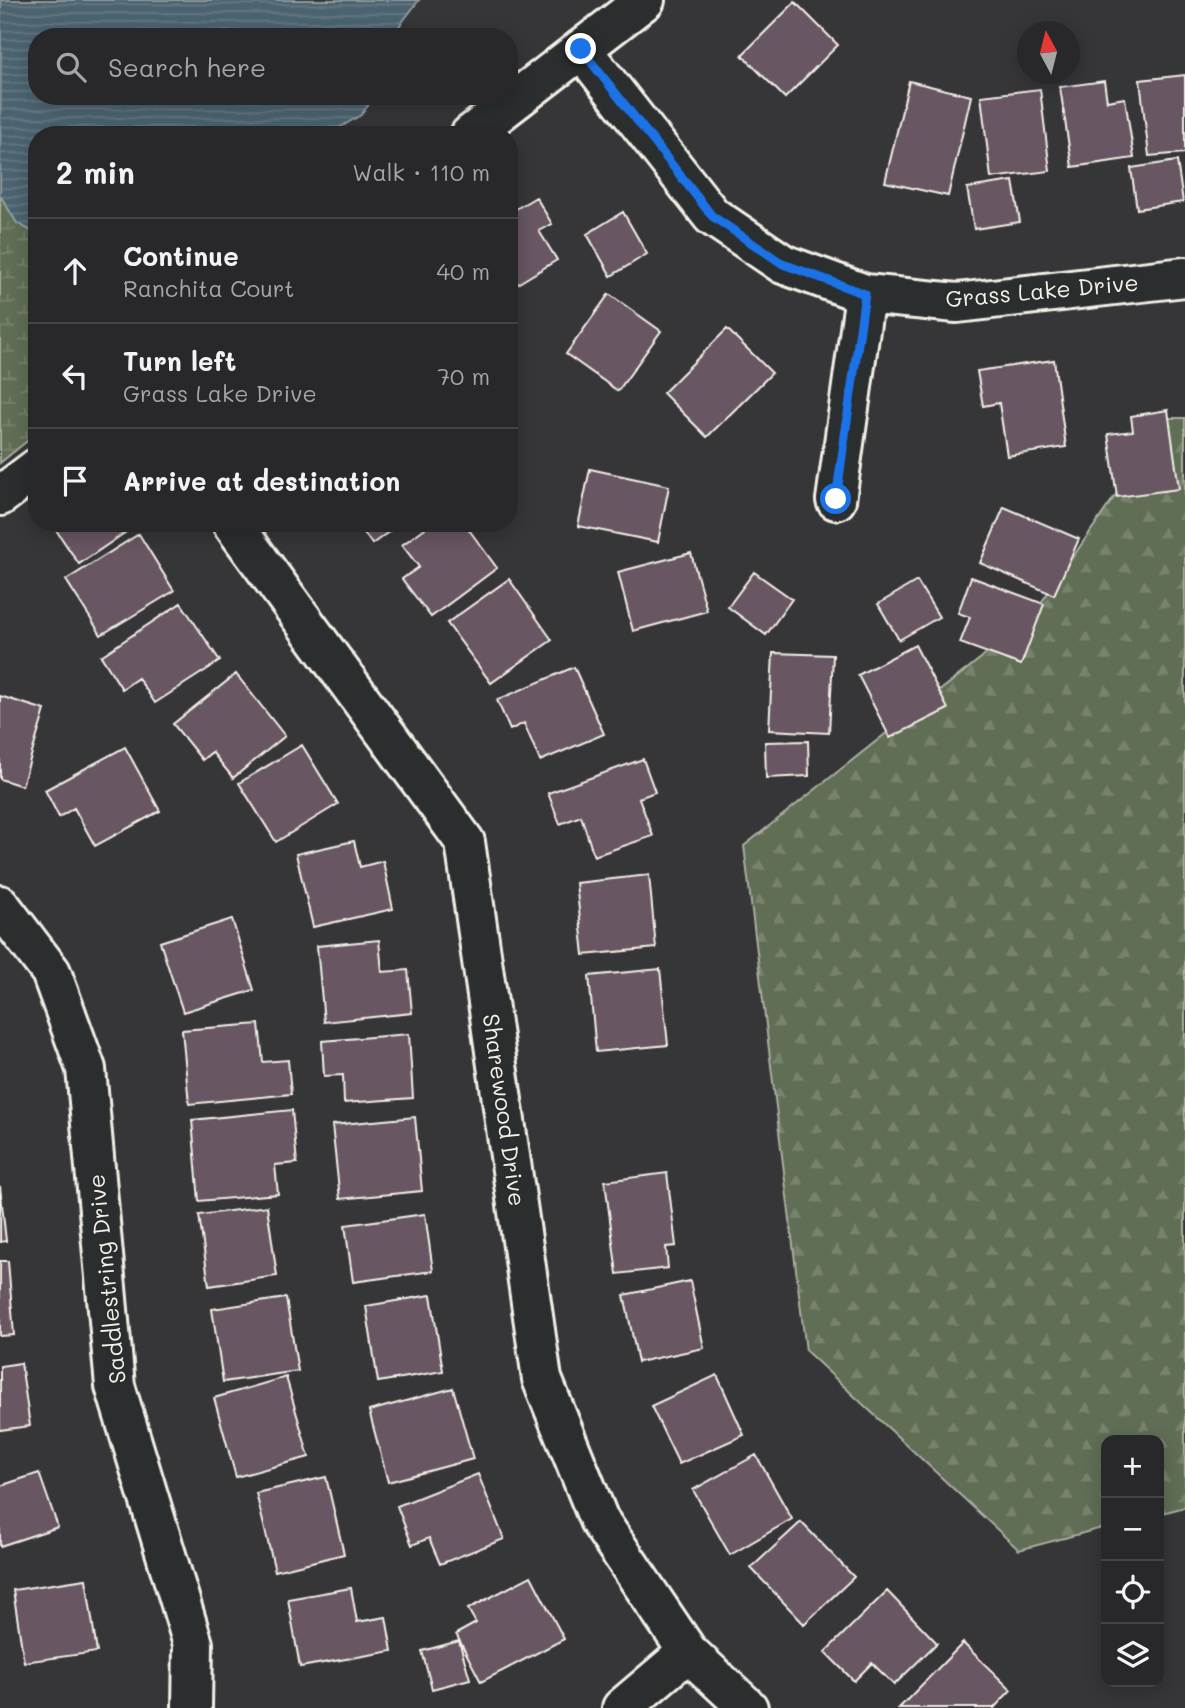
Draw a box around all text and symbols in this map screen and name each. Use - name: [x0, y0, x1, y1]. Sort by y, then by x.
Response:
- north arrow: [1017, 21, 1080, 84]
- search box: [28, 28, 518, 105]
- route end: [565, 33, 596, 64]
- icon: search: [52, 48, 90, 86]
- text: Search here: [108, 50, 266, 84]
- text: 2 min: [56, 152, 135, 192]
- text: Walk · 110 m: [352, 157, 490, 187]
- text: Continue: [123, 239, 239, 273]
- icon: ahead: [56, 252, 94, 290]
- text: 40 m: [437, 256, 490, 286]
- street label: Grass Lake Drive: [944, 267, 1140, 313]
- text: Ranchita Court: [123, 273, 294, 303]
- text: Turn left: [123, 344, 236, 378]
- icon: left: [56, 357, 94, 395]
- text: 70 m: [437, 361, 490, 391]
- text: Grass Lake Drive: [123, 378, 317, 408]
- icon: arrive: [56, 462, 94, 500]
- text: Arrive at destination: [123, 464, 400, 498]
- route start: [820, 483, 851, 514]
- street label: Sharewood Drive: [477, 1012, 533, 1208]
- street label: Saddlestring Drive: [80, 1173, 132, 1385]
- map controls: [1101, 1435, 1164, 1687]
- button: +: [1101, 1435, 1164, 1498]
- button: −: [1101, 1498, 1164, 1561]
- button: locate: [1101, 1561, 1164, 1624]
- button: layers: [1101, 1624, 1164, 1687]

